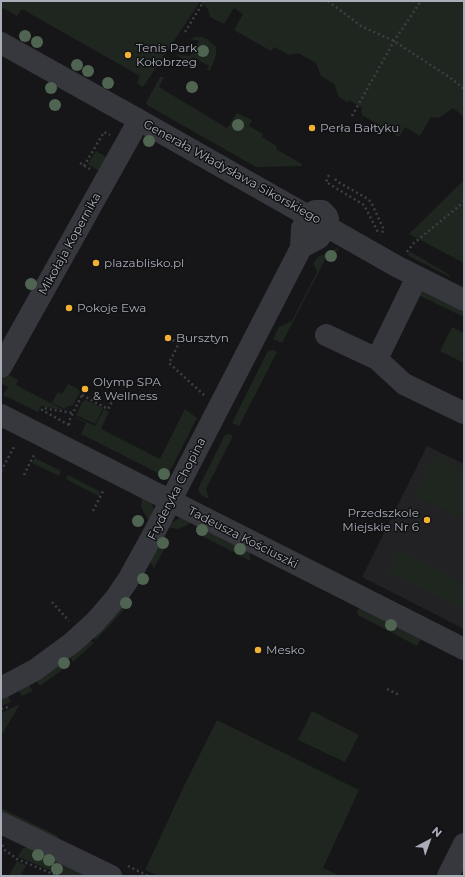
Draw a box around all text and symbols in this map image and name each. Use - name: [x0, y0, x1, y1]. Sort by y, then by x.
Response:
- place label: Tenis Park Kołobrzeg: [136, 41, 197, 69]
- marker: Tenis Park Kołobrzeg: [123, 50, 133, 60]
- street label: Generała Władysława Sikorskiego: [141, 117, 323, 227]
- place label: Perła Bałtyku: [320, 121, 399, 135]
- marker: Perła Bałtyku: [307, 123, 317, 133]
- street label: Mikołaja Kopernika: [36, 190, 104, 298]
- place label: plazablisko.pl: [104, 256, 184, 270]
- marker: plazablisko.pl: [91, 258, 101, 268]
- place label: Pokoje Ewa: [77, 301, 146, 315]
- marker: Pokoje Ewa: [64, 303, 74, 313]
- place label: Bursztyn: [176, 331, 229, 345]
- marker: Bursztyn: [163, 333, 173, 343]
- place label: Olymp SPA & Wellness: [93, 375, 161, 403]
- marker: Olymp SPA & Wellness: [80, 384, 90, 394]
- street label: Fryderyka Chopina: [145, 435, 209, 543]
- street label: Tadeusza Kościuszki: [186, 504, 300, 572]
- place label: Przedszkole Miejskie Nr 6: [342, 506, 419, 534]
- marker: Przedszkole Miejskie Nr 6: [422, 515, 432, 525]
- place label: Mesko: [266, 643, 305, 657]
- marker: Mesko: [253, 645, 263, 655]
- north arrow: [409, 821, 449, 861]
- text: N: [429, 824, 445, 840]

